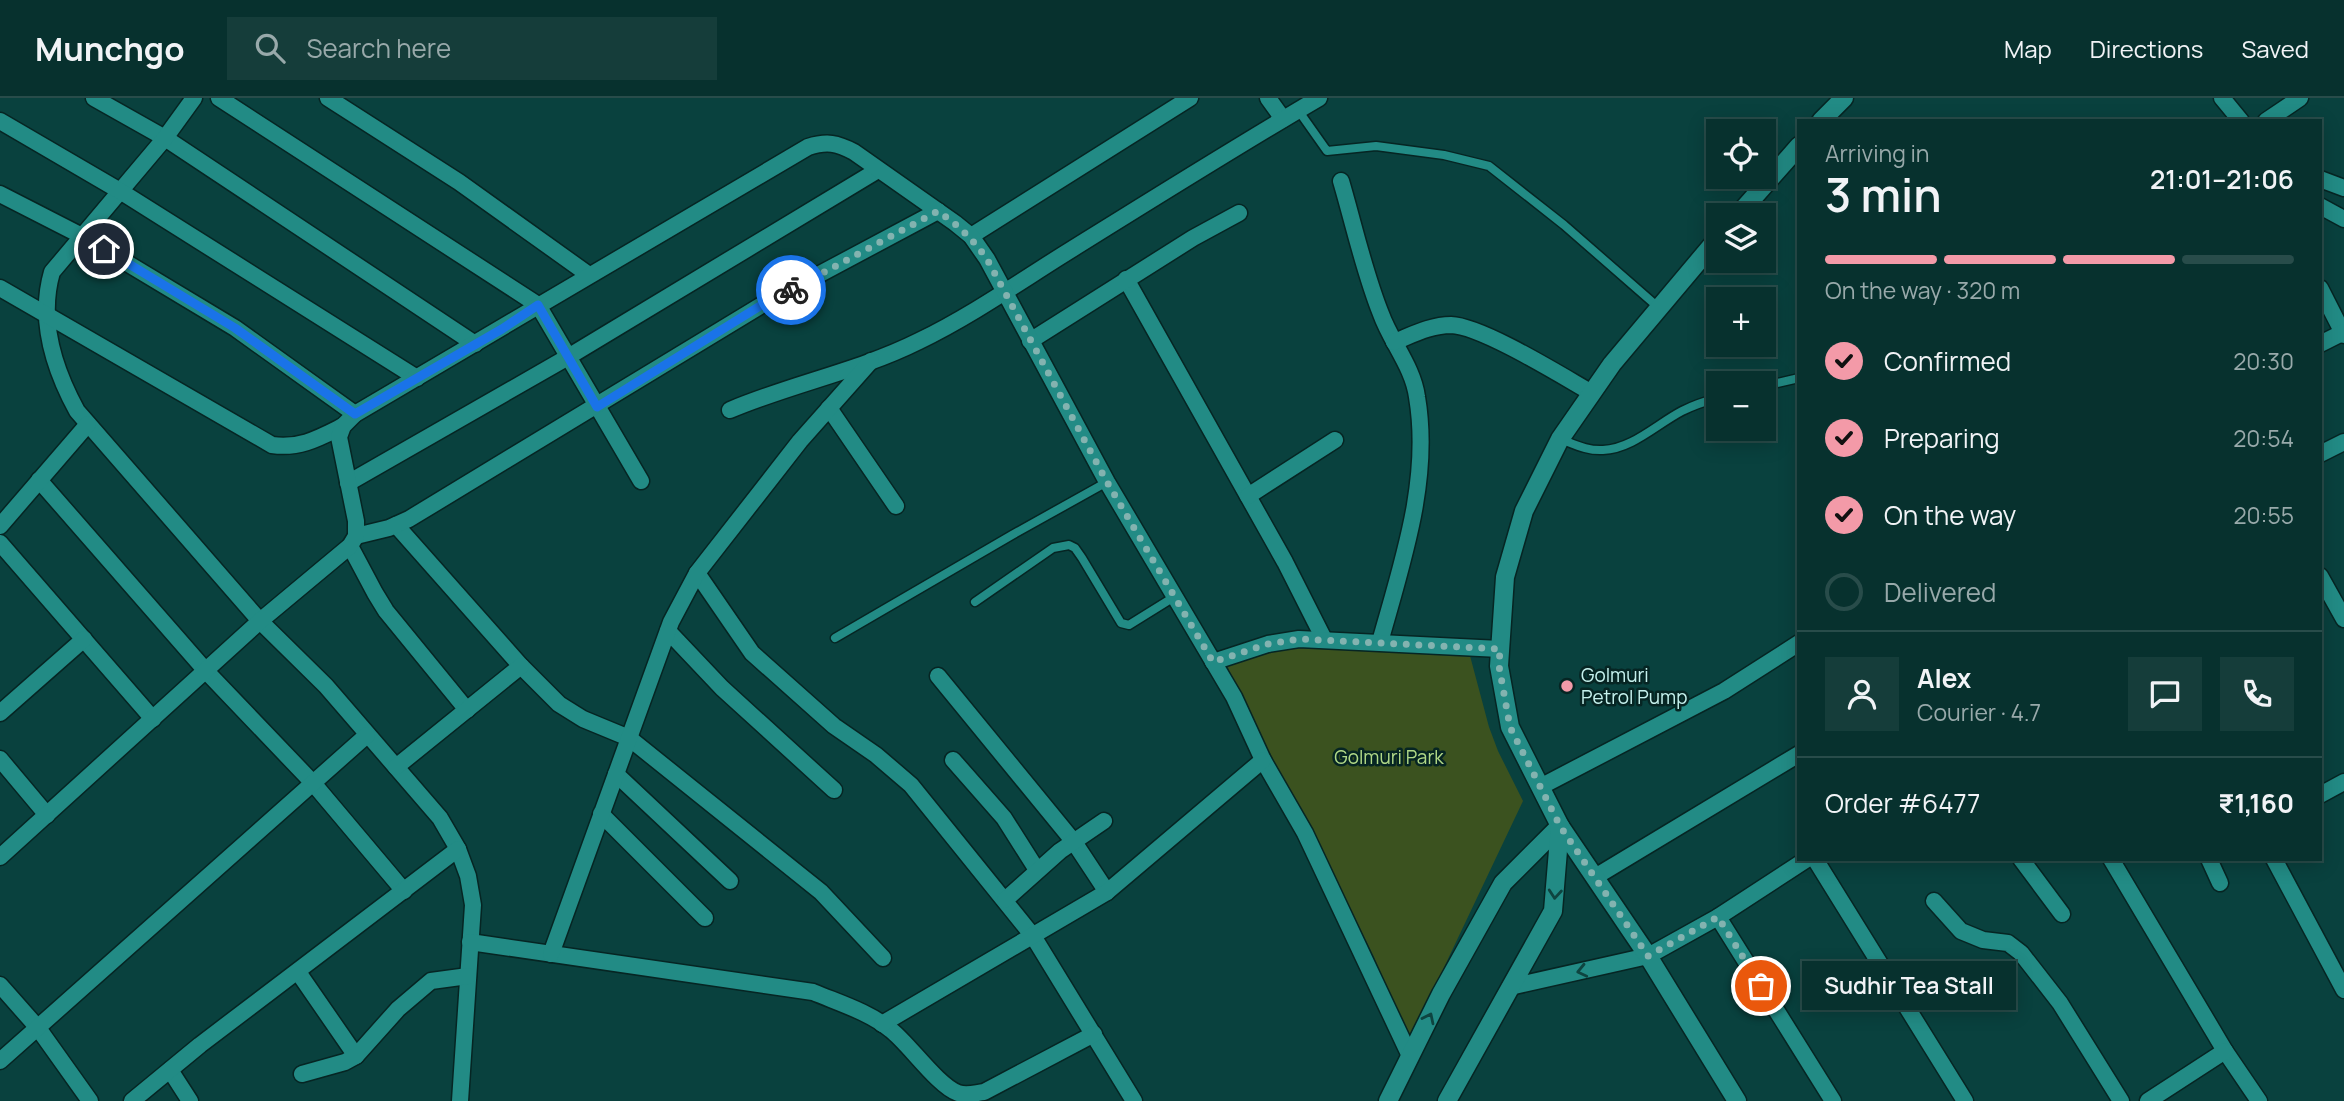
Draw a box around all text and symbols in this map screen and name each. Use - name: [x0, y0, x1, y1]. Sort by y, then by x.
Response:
- search box: [227, 17, 717, 80]
- text: Munchgo: [35, 26, 185, 71]
- icon: search: [251, 29, 289, 67]
- text: Search here: [307, 30, 451, 66]
- text: Map: [2004, 32, 2052, 65]
- text: Directions: [2090, 32, 2203, 65]
- text: Saved: [2241, 32, 2309, 65]
- map controls: [1706, 119, 1776, 441]
- button: locate: [1706, 119, 1776, 189]
- text: Arriving in: [1825, 137, 1930, 169]
- text: 21:01–21:06: [2150, 161, 2294, 197]
- text: 3 min: [1825, 163, 1942, 226]
- button: layers: [1706, 203, 1776, 273]
- pin: [74, 219, 134, 279]
- icon: home: [85, 230, 123, 268]
- courier: [756, 255, 826, 325]
- icon: bike: [772, 271, 810, 309]
- text: On the way · 320 m: [1825, 274, 2020, 306]
- button: +: [1706, 287, 1776, 357]
- icon: check: [1825, 342, 1863, 380]
- text: Confirmed: [1884, 343, 2011, 379]
- text: 20:30: [2233, 345, 2294, 377]
- button: −: [1706, 371, 1776, 441]
- icon: check: [1825, 419, 1863, 457]
- text: Preparing: [1884, 420, 2000, 456]
- text: 20:54: [2233, 422, 2294, 454]
- icon: check: [1825, 496, 1863, 534]
- text: On the way: [1884, 497, 2016, 533]
- text: 20:55: [2233, 499, 2294, 531]
- text: Delivered: [1884, 574, 1996, 610]
- button: person: [1825, 657, 1899, 731]
- button: chat: [2128, 657, 2202, 731]
- button: phone: [2220, 657, 2294, 731]
- text: Alex: [1917, 660, 1971, 696]
- place label: Golmuri Petrol Pump: [1581, 662, 1687, 710]
- marker: Golmuri Petrol Pump: [1559, 678, 1575, 694]
- text: Courier · 4.7: [1917, 696, 2041, 728]
- park label: Golmuri Park: [1334, 744, 1444, 770]
- text: Order #6477: [1825, 785, 1980, 821]
- text: ₹1,160: [2218, 785, 2294, 821]
- one-way arrow: [1548, 889, 1563, 900]
- pin: [1731, 956, 1791, 1016]
- callout: Sudhir Tea Stall: [1803, 962, 2016, 1010]
- one-way arrow: [1576, 963, 1588, 977]
- icon: bag: [1742, 967, 1780, 1005]
- text: Sudhir Tea Stall: [1824, 969, 1994, 1001]
- one-way arrow: [1421, 1013, 1435, 1025]

